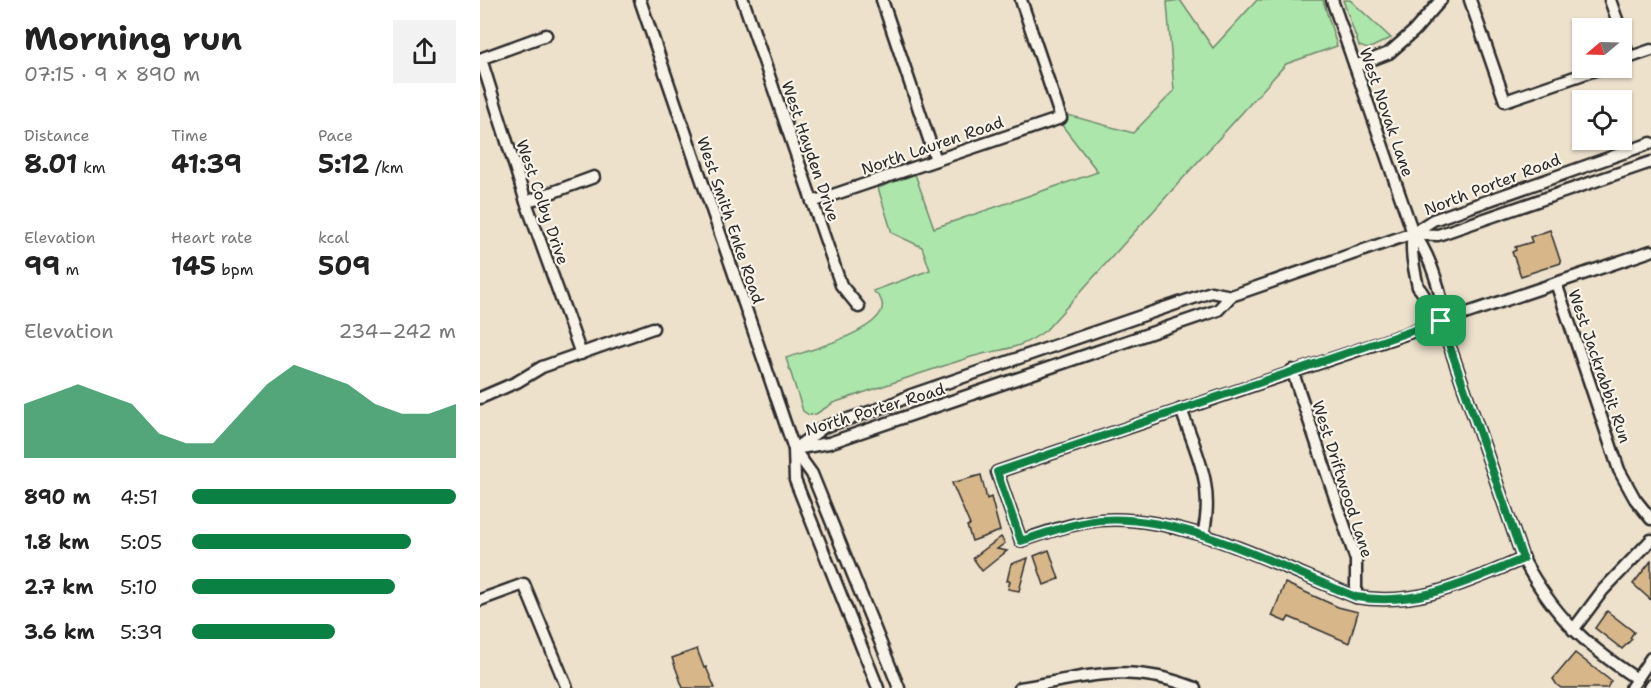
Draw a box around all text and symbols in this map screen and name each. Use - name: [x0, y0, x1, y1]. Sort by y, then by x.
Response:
- text: Morning run: [24, 16, 242, 61]
- north arrow: [1572, 18, 1632, 78]
- map controls: [1572, 18, 1632, 150]
- button: share: [393, 20, 456, 83]
- street label: West Novak Lane: [1355, 45, 1418, 180]
- text: 07:15 · 9 × 890 m: [24, 61, 200, 87]
- street label: West Hayden Drive: [777, 78, 844, 224]
- button: locate: [1572, 90, 1632, 150]
- street label: North Lauren Road: [858, 111, 1006, 180]
- text: Distance: [24, 125, 90, 146]
- text: Time: [171, 125, 208, 146]
- text: Pace: [318, 125, 353, 146]
- street label: West Smith Enke Road: [692, 134, 769, 306]
- street label: West Colby Drive: [511, 137, 574, 268]
- text: 8.01: [24, 146, 78, 181]
- text: 41:39: [171, 146, 242, 181]
- text: 5:12: [318, 146, 369, 181]
- street label: North Porter Road: [1421, 149, 1563, 220]
- text: km: [78, 157, 106, 178]
- text: /km: [369, 157, 404, 178]
- text: Elevation: [24, 227, 96, 248]
- text: Heart rate: [171, 227, 253, 248]
- text: kcal: [318, 227, 349, 248]
- text: 99: [24, 248, 60, 283]
- text: 145: [171, 248, 216, 283]
- text: 509: [318, 248, 370, 283]
- text: m: [60, 259, 79, 280]
- text: bpm: [216, 259, 254, 280]
- street label: West Jackrabbit Run: [1563, 287, 1636, 446]
- pin: [1415, 295, 1466, 346]
- icon: arrive: [1424, 304, 1457, 337]
- text: Elevation: [24, 318, 114, 344]
- text: 234–242 m: [338, 318, 456, 344]
- street label: North Porter Road: [803, 378, 947, 441]
- street label: West Driftwood Lane: [1307, 398, 1378, 560]
- text: 890 m: [24, 484, 91, 510]
- text: 4:51: [120, 484, 158, 510]
- text: 1.8 km: [24, 529, 90, 555]
- text: 5:05: [120, 529, 162, 555]
- text: 2.7 km: [24, 574, 93, 600]
- text: 5:10: [120, 574, 157, 600]
- text: 3.6 km: [24, 619, 95, 645]
- text: 5:39: [120, 619, 163, 645]

